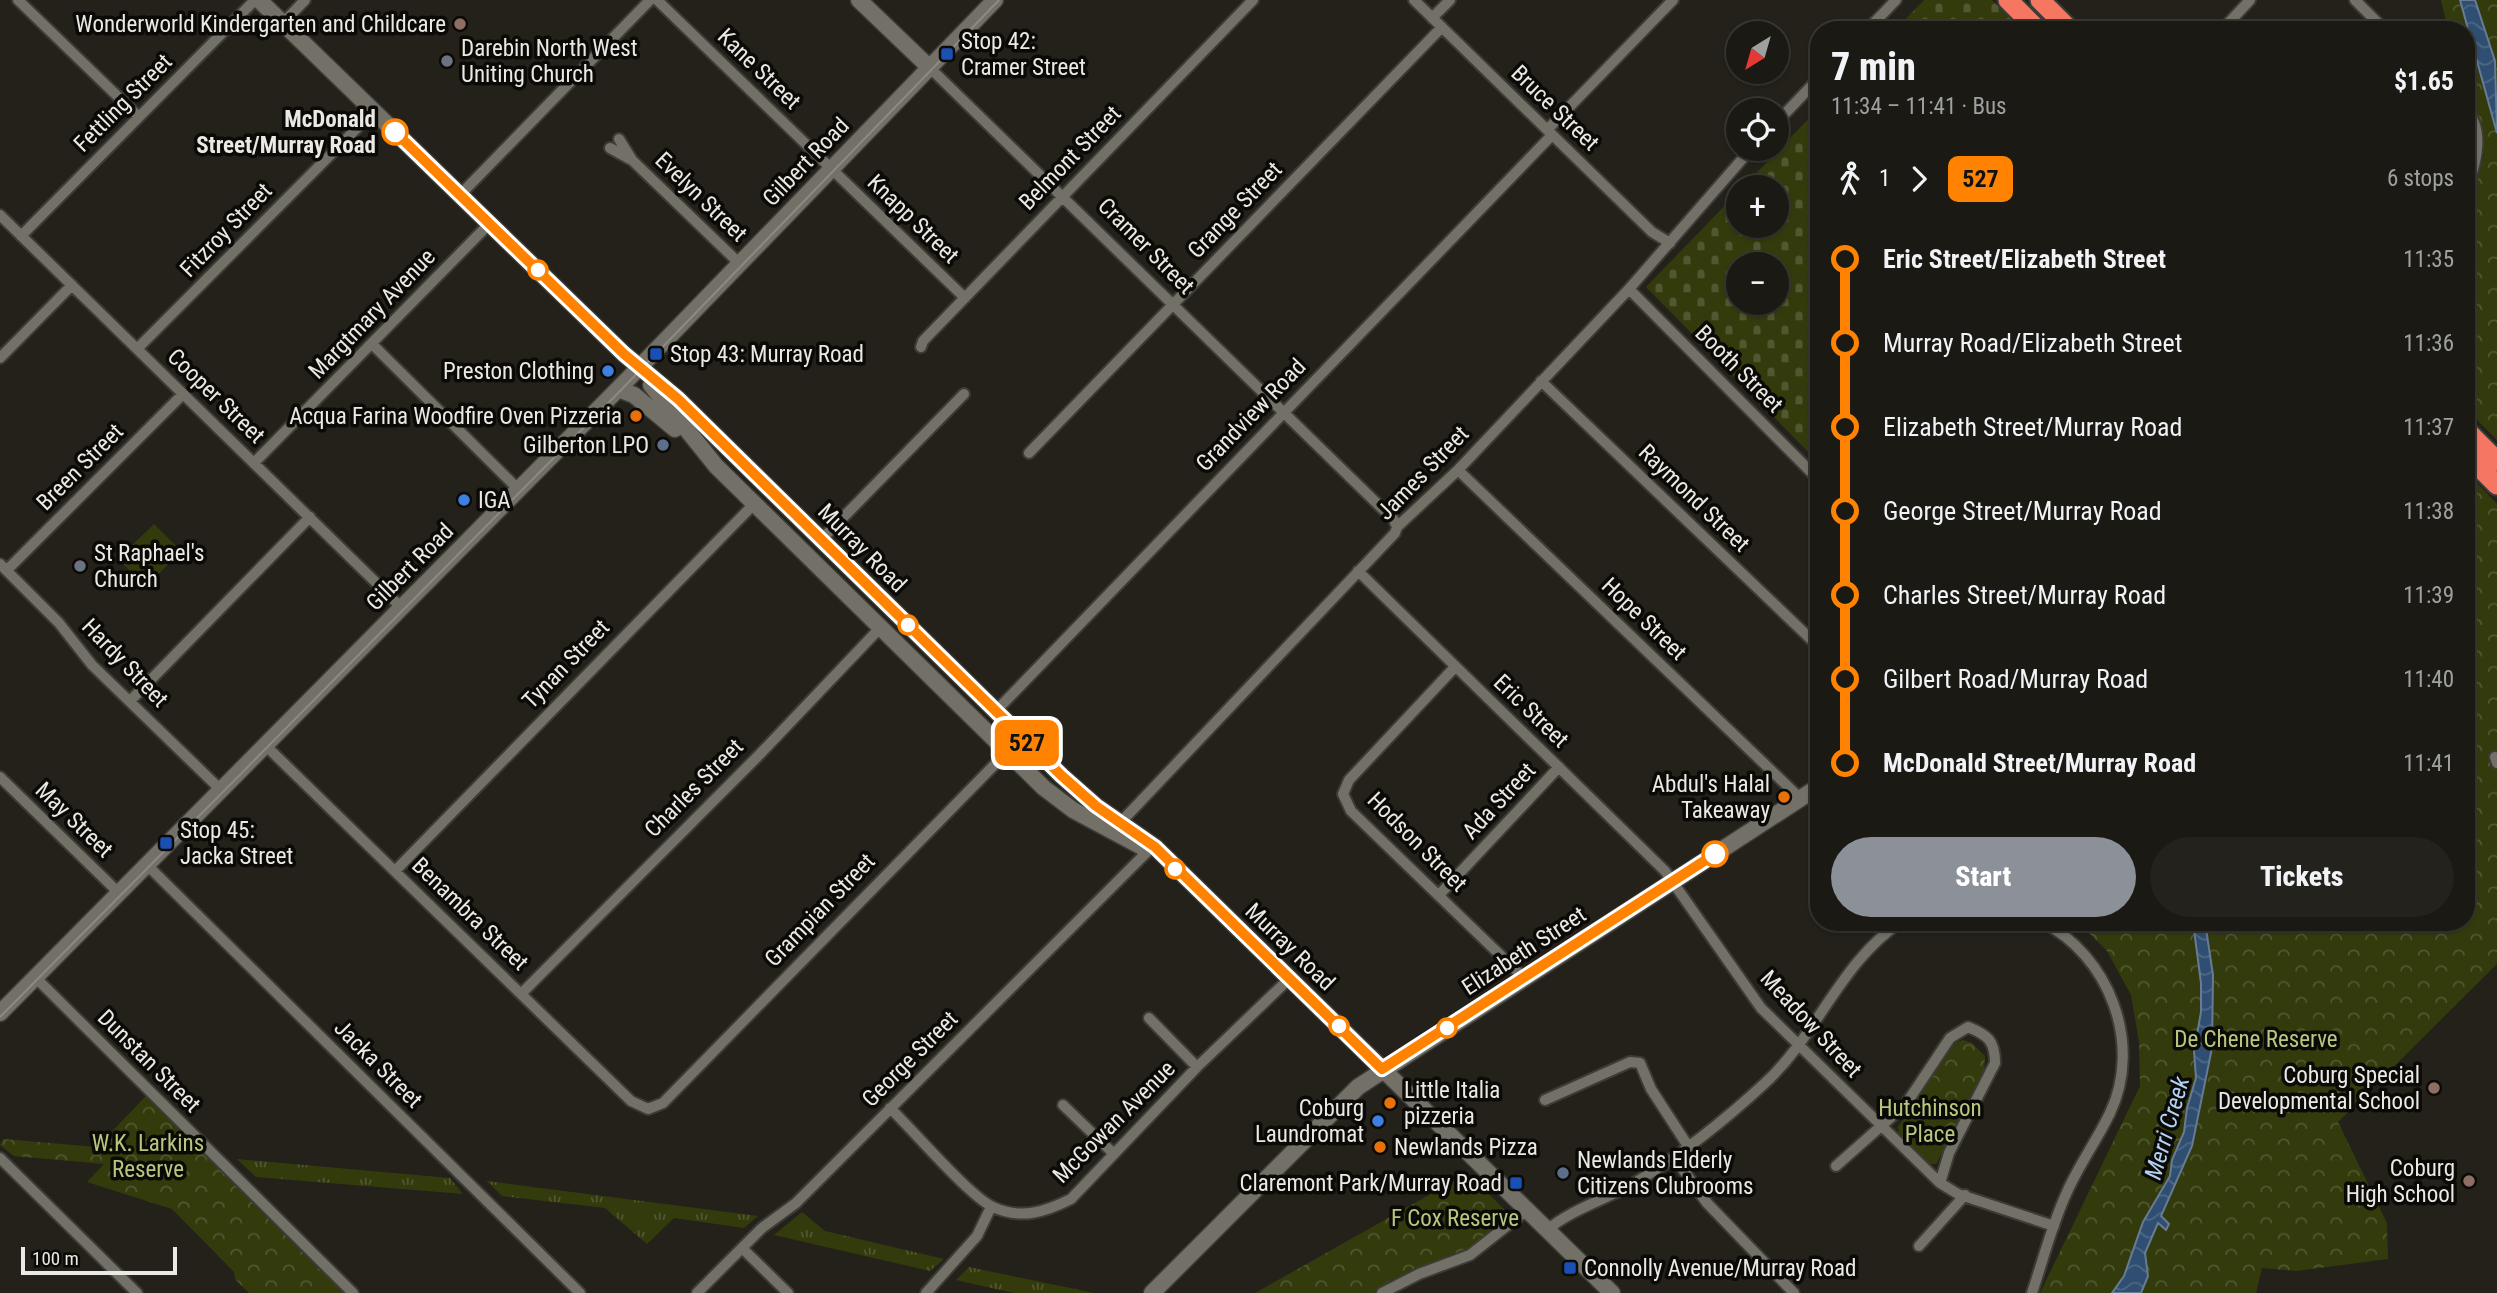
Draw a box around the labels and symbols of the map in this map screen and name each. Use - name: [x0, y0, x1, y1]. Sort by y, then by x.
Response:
- place label: Wonderworld Kindergarten and Childcare: [75, 11, 446, 38]
- marker: Wonderworld Kindergarten and Childcare: [452, 16, 468, 32]
- north arrow: [1726, 21, 1788, 84]
- street label: Kane Street: [712, 23, 806, 115]
- place label: Stop 42: Cramer Street: [961, 28, 1086, 81]
- place label: Darebin North West Uniting Church: [461, 35, 638, 88]
- marker: Stop 42: Cramer Street: [939, 46, 955, 62]
- street label: Fettling Street: [68, 48, 178, 158]
- marker: Darebin North West Uniting Church: [439, 53, 455, 69]
- street label: Bruce Street: [1506, 60, 1604, 156]
- street label: Belmont Street: [1014, 100, 1126, 216]
- place label: McDonald Street/Murray Road: [196, 106, 376, 159]
- street label: Gilbert Road: [757, 112, 855, 212]
- marker: McDonald Street/Murray Road: [382, 119, 408, 145]
- street label: Evelyn Street: [650, 147, 752, 247]
- street label: Grange Street: [1182, 156, 1288, 264]
- street label: Knapp Street: [862, 169, 964, 269]
- street label: Fitzroy Street: [175, 177, 277, 283]
- street label: Cramer Street: [1092, 192, 1200, 300]
- street label: Margtmary Avenue: [303, 243, 441, 385]
- unlabelled marker: [528, 260, 548, 280]
- street label: Booth Street: [1690, 320, 1788, 418]
- place label: Stop 43: Murray Road: [670, 341, 864, 368]
- street label: Cooper Street: [162, 343, 270, 449]
- marker: Stop 43: Murray Road: [648, 346, 664, 362]
- street label: Grandview Road: [1191, 353, 1311, 477]
- place label: Preston Clothing: [443, 358, 594, 385]
- marker: Preston Clothing: [600, 363, 616, 379]
- place label: Acqua Farina Woodfire Oven Pizzeria: [289, 403, 622, 430]
- marker: Acqua Farina Woodfire Oven Pizzeria: [628, 408, 644, 424]
- street label: Breen Street: [31, 418, 129, 516]
- street label: James Street: [1372, 420, 1474, 526]
- place label: Gilberton LPO: [523, 432, 649, 459]
- marker: Gilberton LPO: [655, 437, 671, 453]
- street label: Raymond Street: [1633, 439, 1755, 557]
- place label: IGA: [478, 487, 511, 514]
- marker: IGA: [456, 492, 472, 508]
- street label: Murray Road: [812, 498, 912, 598]
- street label: Gilbert Road: [361, 518, 459, 616]
- place label: St Raphael's Church: [94, 540, 204, 593]
- marker: St Raphael's Church: [72, 558, 88, 574]
- street label: Hope Street: [1596, 572, 1692, 666]
- street label: Hardy Street: [76, 613, 174, 713]
- street label: Tynan Street: [517, 614, 615, 714]
- unlabelled marker: [898, 615, 918, 635]
- street label: Eric Street: [1488, 669, 1574, 753]
- line badge: 527: [987, 720, 1067, 766]
- street label: Charles Street: [639, 733, 749, 843]
- street label: Ada Street: [1457, 757, 1541, 845]
- place label: Abdul's Halal Takeaway: [1652, 771, 1770, 824]
- street label: May Street: [30, 777, 118, 863]
- street label: Hodson Street: [1362, 787, 1472, 897]
- marker: Abdul's Halal Takeaway: [1776, 789, 1792, 805]
- place label: Stop 45: Jacka Street: [180, 817, 293, 870]
- marker: Stop 45: Jacka Street: [158, 835, 174, 851]
- unlabelled marker: [1702, 841, 1728, 867]
- street label: Grampian Street: [759, 848, 881, 972]
- street label: Benambra Street: [406, 852, 534, 976]
- unlabelled marker: [1165, 859, 1185, 879]
- street label: Murray Road: [1240, 898, 1340, 996]
- street label: Elizabeth Street: [1457, 901, 1591, 1001]
- street label: Meadow Street: [1755, 965, 1867, 1083]
- street label: Dunstan Street: [92, 1004, 206, 1118]
- street label: George Street: [857, 1006, 963, 1112]
- street label: Jacka Street: [328, 1014, 428, 1114]
- unlabelled marker: [1329, 1016, 1349, 1036]
- unlabelled marker: [1437, 1018, 1457, 1038]
- park label: De Chene Reserve: [2174, 1026, 2338, 1053]
- street label: McGowan Avenue: [1047, 1055, 1181, 1189]
- place label: Coburg Special Developmental School: [2218, 1062, 2420, 1115]
- water label: Merri Creek: [2139, 1073, 2195, 1183]
- place label: Little Italia pizzeria: [1404, 1077, 1500, 1130]
- marker: Coburg Special Developmental School: [2426, 1080, 2442, 1096]
- place label: Coburg Laundromat: [1255, 1095, 1364, 1148]
- marker: Little Italia pizzeria: [1382, 1095, 1398, 1111]
- park label: Hutchinson Place: [1878, 1095, 1982, 1148]
- marker: Coburg Laundromat: [1370, 1113, 1386, 1129]
- park label: W.K. Larkins Reserve: [92, 1130, 204, 1183]
- place label: Newlands Pizza: [1394, 1134, 1538, 1161]
- marker: Newlands Pizza: [1372, 1139, 1388, 1155]
- place label: Newlands Elderly Citizens Clubrooms: [1577, 1147, 1753, 1200]
- place label: Coburg High School: [2346, 1155, 2455, 1208]
- marker: Newlands Elderly Citizens Clubrooms: [1555, 1165, 1571, 1181]
- place label: Claremont Park/Murray Road: [1240, 1170, 1502, 1197]
- marker: Coburg High School: [2461, 1173, 2477, 1189]
- marker: Claremont Park/Murray Road: [1508, 1175, 1524, 1191]
- park label: F Cox Reserve: [1391, 1205, 1519, 1232]
- scale bar: [21, 1244, 177, 1276]
- place label: Connolly Avenue/Murray Road: [1584, 1255, 1857, 1282]
- marker: Connolly Avenue/Murray Road: [1562, 1260, 1578, 1276]

